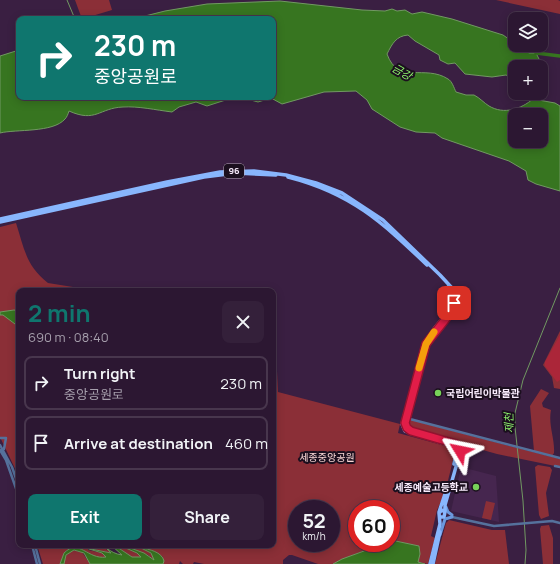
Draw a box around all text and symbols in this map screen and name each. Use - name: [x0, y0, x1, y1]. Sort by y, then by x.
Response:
- map controls: [508, 12, 548, 148]
- button: layers: [508, 12, 548, 52]
- text: 230 m: [94, 26, 176, 64]
- icon: right: [28, 32, 80, 84]
- water label: 금강: [390, 60, 416, 84]
- button: +: [508, 60, 548, 100]
- text: 중앙공원로: [94, 64, 177, 88]
- button: −: [508, 108, 548, 148]
- road number: 96: [224, 164, 244, 178]
- pin: [437, 286, 471, 320]
- icon: arrive: [443, 292, 465, 314]
- text: 2 min: [28, 296, 90, 329]
- button: close: [222, 301, 264, 343]
- text: 690 m · 08:40: [28, 328, 109, 346]
- text: Turn right: [64, 363, 135, 384]
- icon: right: [30, 372, 52, 394]
- text: 230 m: [220, 373, 262, 394]
- text: 중앙공원로: [64, 385, 124, 403]
- place label: 국립어린이박물관: [446, 386, 520, 400]
- marker: 국립어린이박물관: [433, 388, 443, 398]
- water label: 제천: [501, 411, 516, 433]
- position arrow: [439, 430, 481, 472]
- icon: arrive: [30, 432, 52, 454]
- text: Arrive at destination: [64, 433, 213, 454]
- text: 460 m: [225, 433, 268, 454]
- park label: 세종중앙공원: [299, 450, 355, 464]
- place label: 세종예술고등학교: [394, 480, 468, 494]
- marker: 세종예술고등학교: [471, 482, 481, 492]
- button: Exit: [28, 494, 142, 540]
- button: Share: [150, 494, 264, 540]
- speed limit sign: 60: [348, 500, 400, 552]
- text: 52: [302, 507, 326, 534]
- text: km/h: [302, 529, 326, 543]

